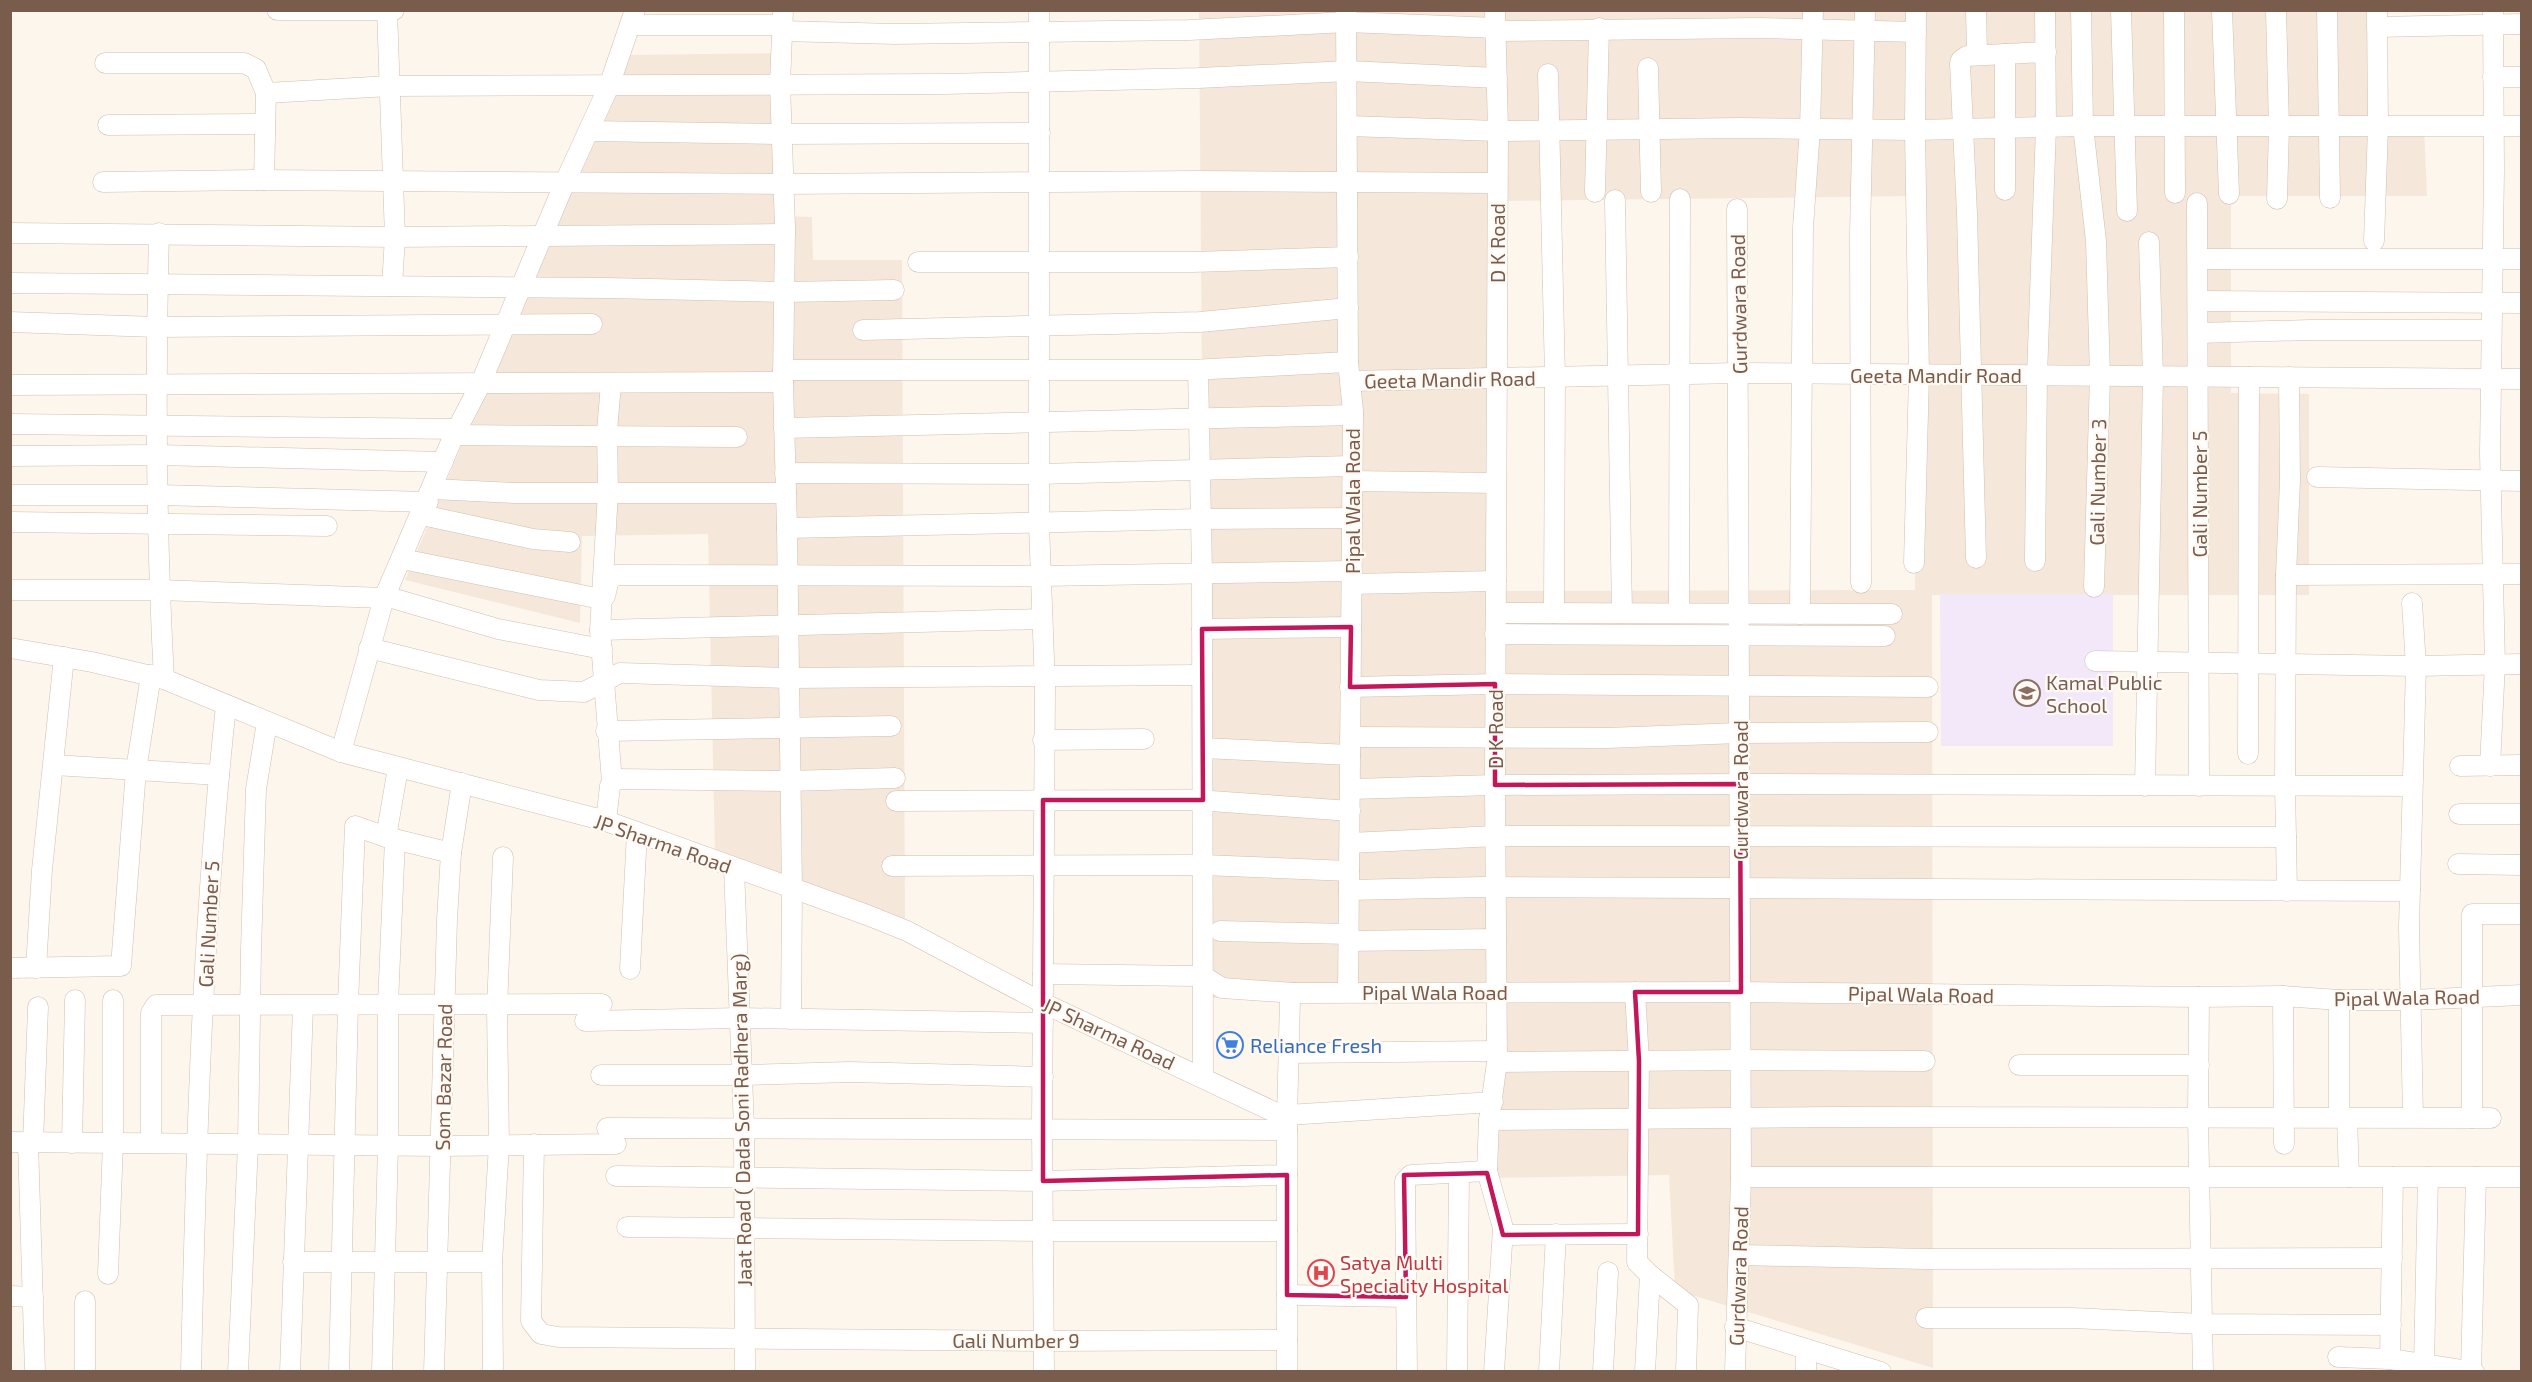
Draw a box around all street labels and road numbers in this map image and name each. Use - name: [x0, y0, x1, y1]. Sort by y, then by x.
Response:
- street label: D K Road: [1485, 203, 1509, 283]
- street label: Gurdwara Road: [1725, 234, 1751, 374]
- street label: Geeta Mandir Road: [1850, 363, 2022, 387]
- street label: Geeta Mandir Road: [1364, 366, 1536, 392]
- street label: Gali Number 3: [2084, 418, 2110, 546]
- street label: Pipal Wala Road: [1340, 428, 1364, 574]
- street label: Gali Number 5: [2187, 431, 2211, 557]
- street label: D K Road: [1483, 689, 1507, 769]
- street label: Gurdwara Road: [1728, 720, 1752, 860]
- street label: JP Sharma Road: [591, 808, 735, 878]
- street label: Gali Number 5: [193, 860, 223, 988]
- street label: Jaat Road ( Dada Soni Radhera Marg): [726, 953, 756, 1287]
- street label: Pipal Wala Road: [1362, 980, 1508, 1004]
- street label: Pipal Wala Road: [1848, 981, 1994, 1007]
- street label: Pipal Wala Road: [2334, 984, 2480, 1010]
- street label: JP Sharma Road: [1039, 992, 1179, 1074]
- street label: Som Bazar Road: [430, 1003, 456, 1151]
- street label: Gurdwara Road: [1724, 1206, 1752, 1346]
- street label: Gali Number 9: [952, 1328, 1080, 1352]

